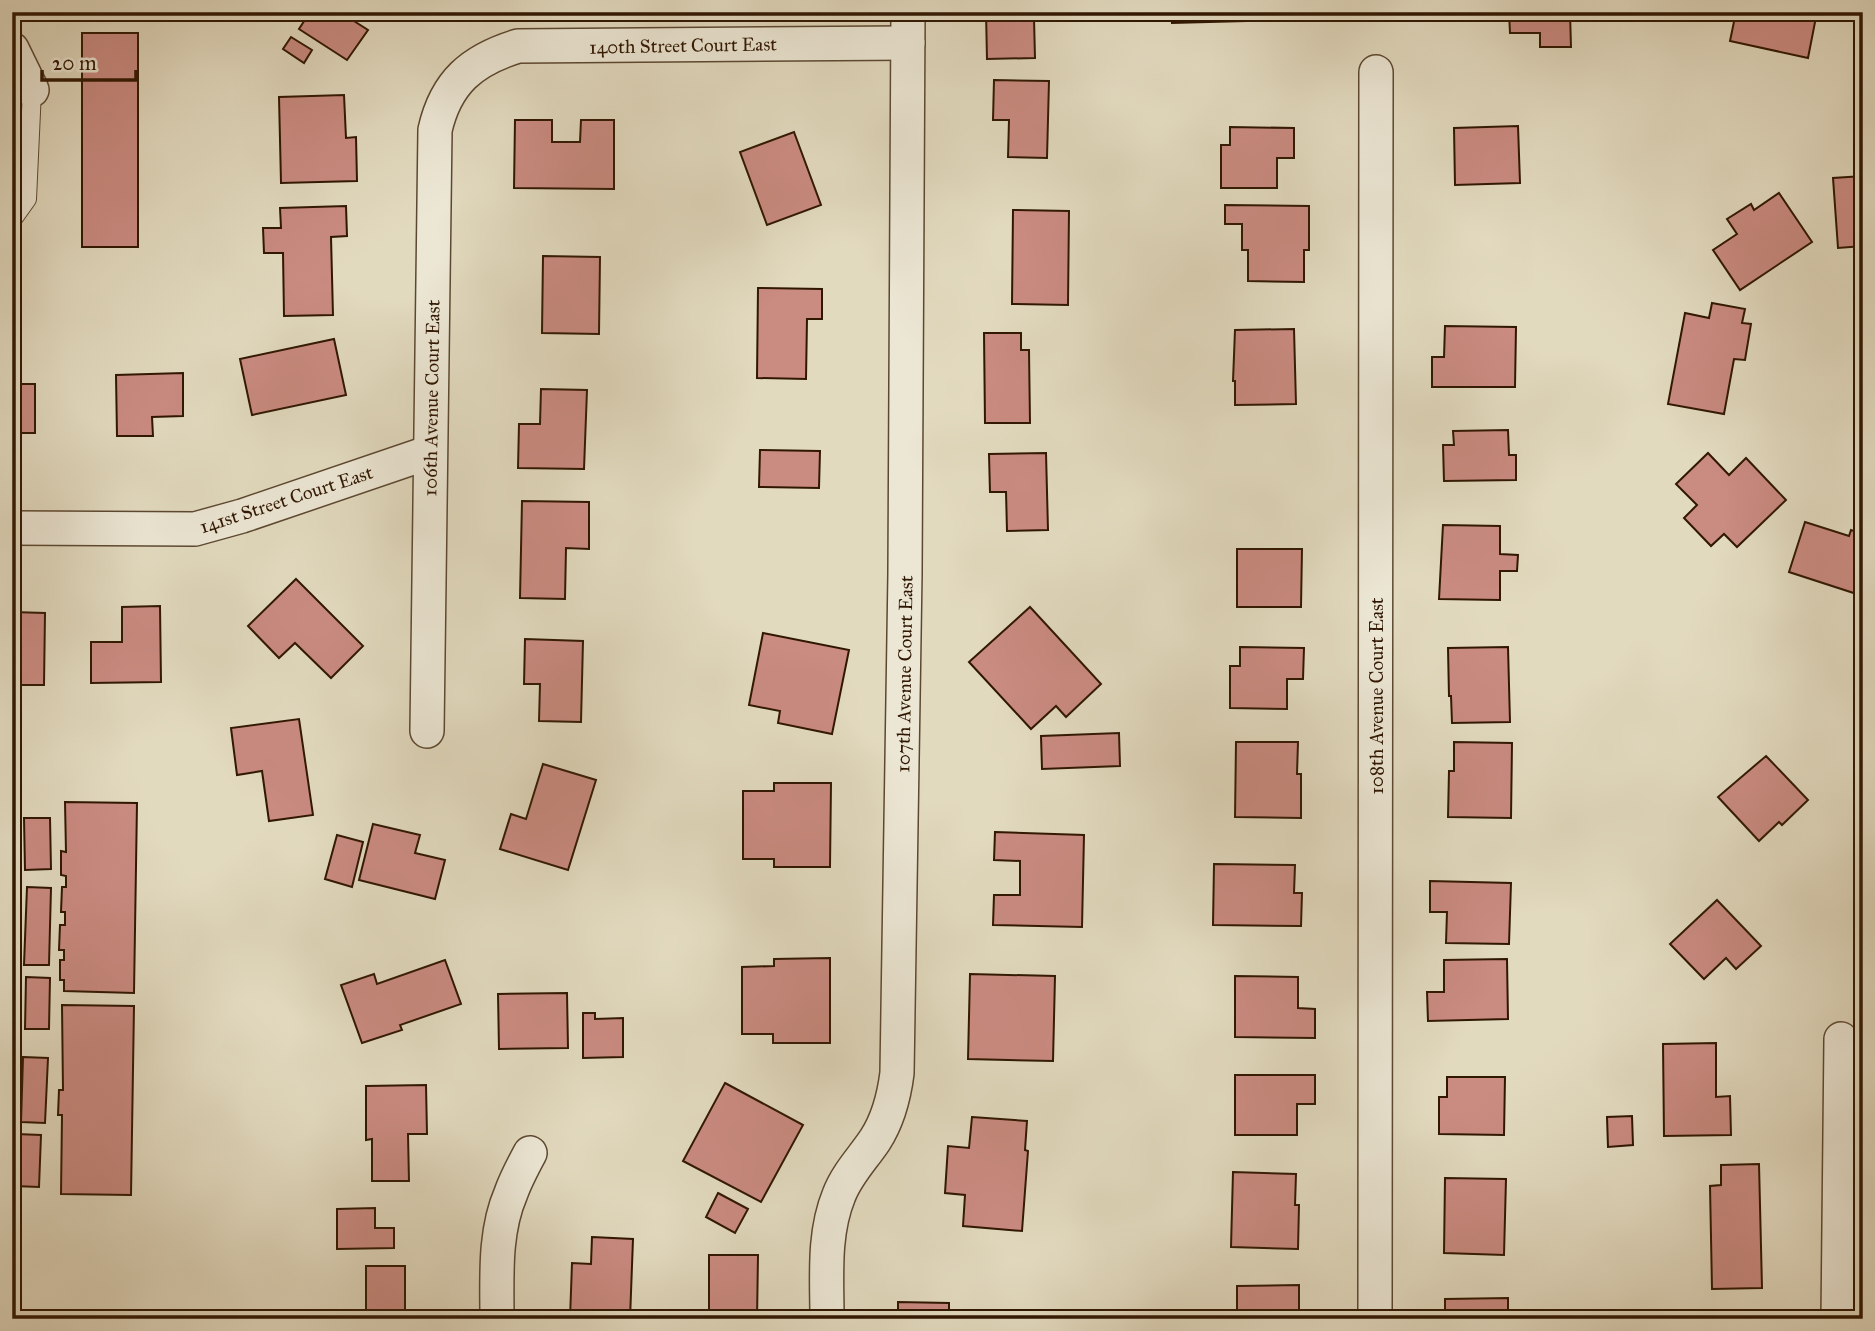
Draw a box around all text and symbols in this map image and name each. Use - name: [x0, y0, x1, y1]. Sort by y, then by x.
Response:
- street label: 140th Street Court East: [589, 32, 777, 59]
- scale bar: [42, 38, 136, 82]
- text: 20 m: [52, 50, 97, 76]
- street label: 106th Avenue Court East: [418, 299, 445, 497]
- street label: 141st Street Court East: [197, 461, 376, 538]
- street label: 107th Avenue Court East: [891, 575, 918, 773]
- street label: 108th Avenue Court East: [1365, 597, 1388, 795]

